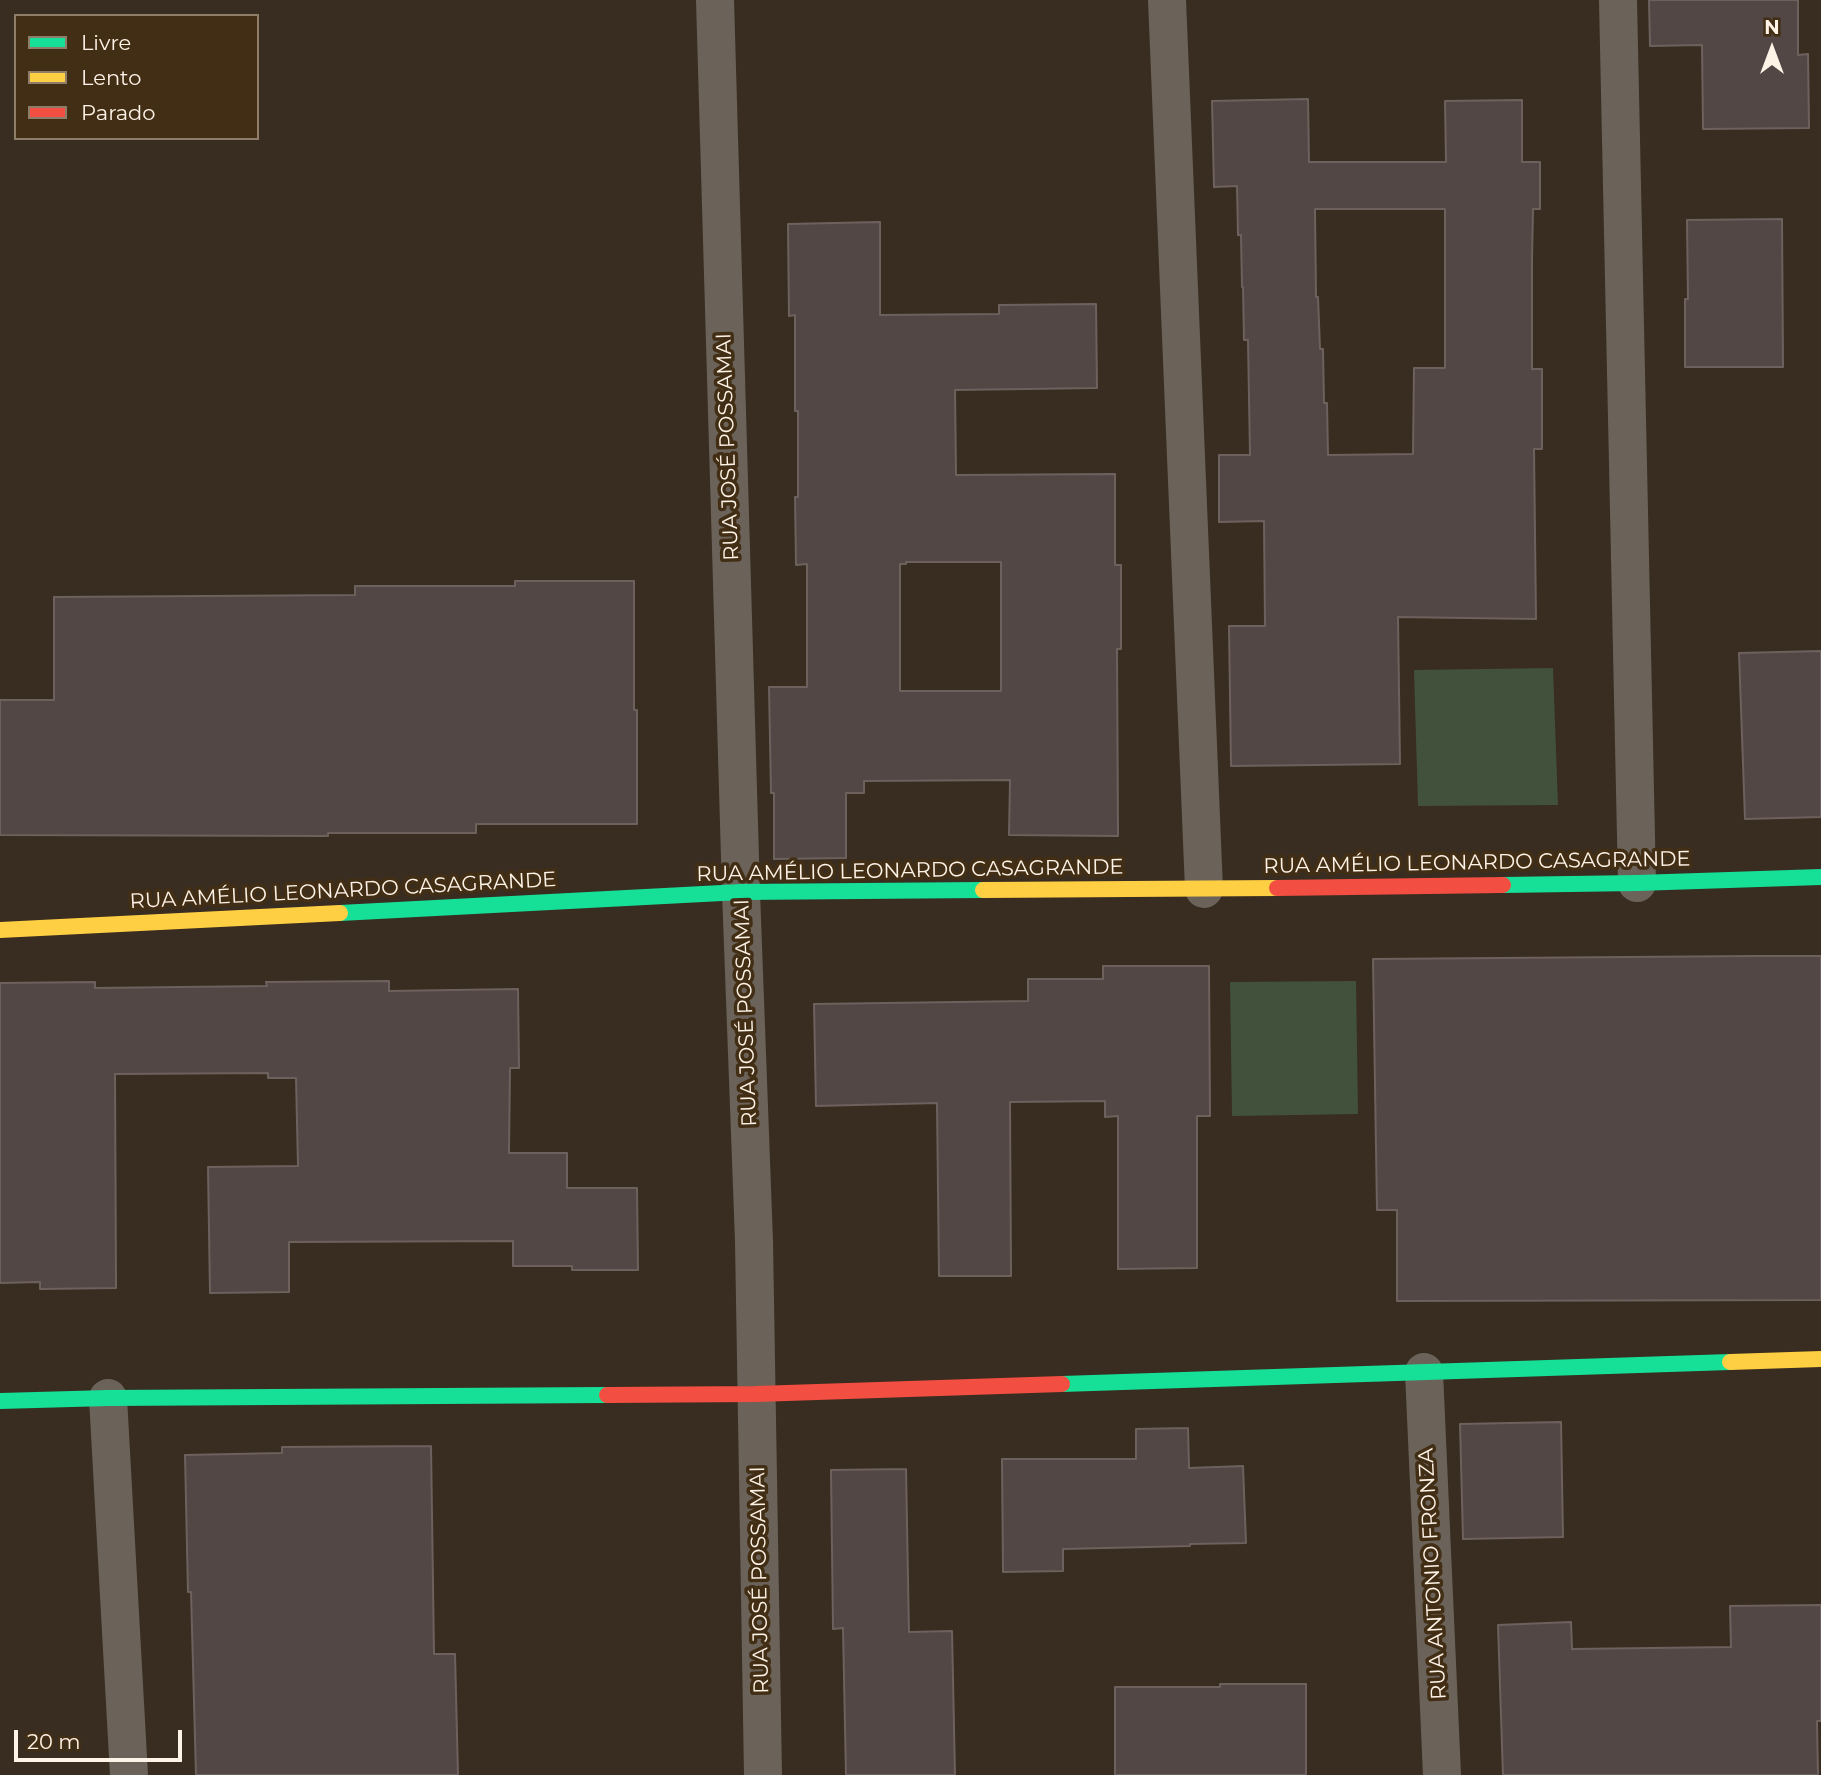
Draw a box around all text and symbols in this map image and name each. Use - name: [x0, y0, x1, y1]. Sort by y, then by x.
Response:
- legend: [14, 14, 259, 140]
- north arrow: [1737, 14, 1807, 84]
- text: N: [1764, 16, 1780, 39]
- text: Livre: [81, 30, 131, 55]
- text: Lento: [81, 65, 141, 90]
- text: Parado: [81, 100, 156, 125]
- street label: RUA JOSÉ POSSAMAI: [711, 333, 745, 561]
- street label: RUA AMÉLIO LEONARDO CASAGRANDE: [1263, 847, 1691, 879]
- street label: RUA AMÉLIO LEONARDO CASAGRANDE: [696, 855, 1124, 887]
- street label: RUA AMÉLIO LEONARDO CASAGRANDE: [129, 867, 557, 915]
- street label: RUA JOSÉ POSSAMAI: [729, 899, 763, 1127]
- street label: RUA ANTONIO FRONZA: [1414, 1447, 1452, 1701]
- street label: RUA JOSÉ POSSAMAI: [745, 1466, 775, 1694]
- scale bar: [18, 1716, 186, 1760]
- text: 20 m: [27, 1729, 81, 1754]

